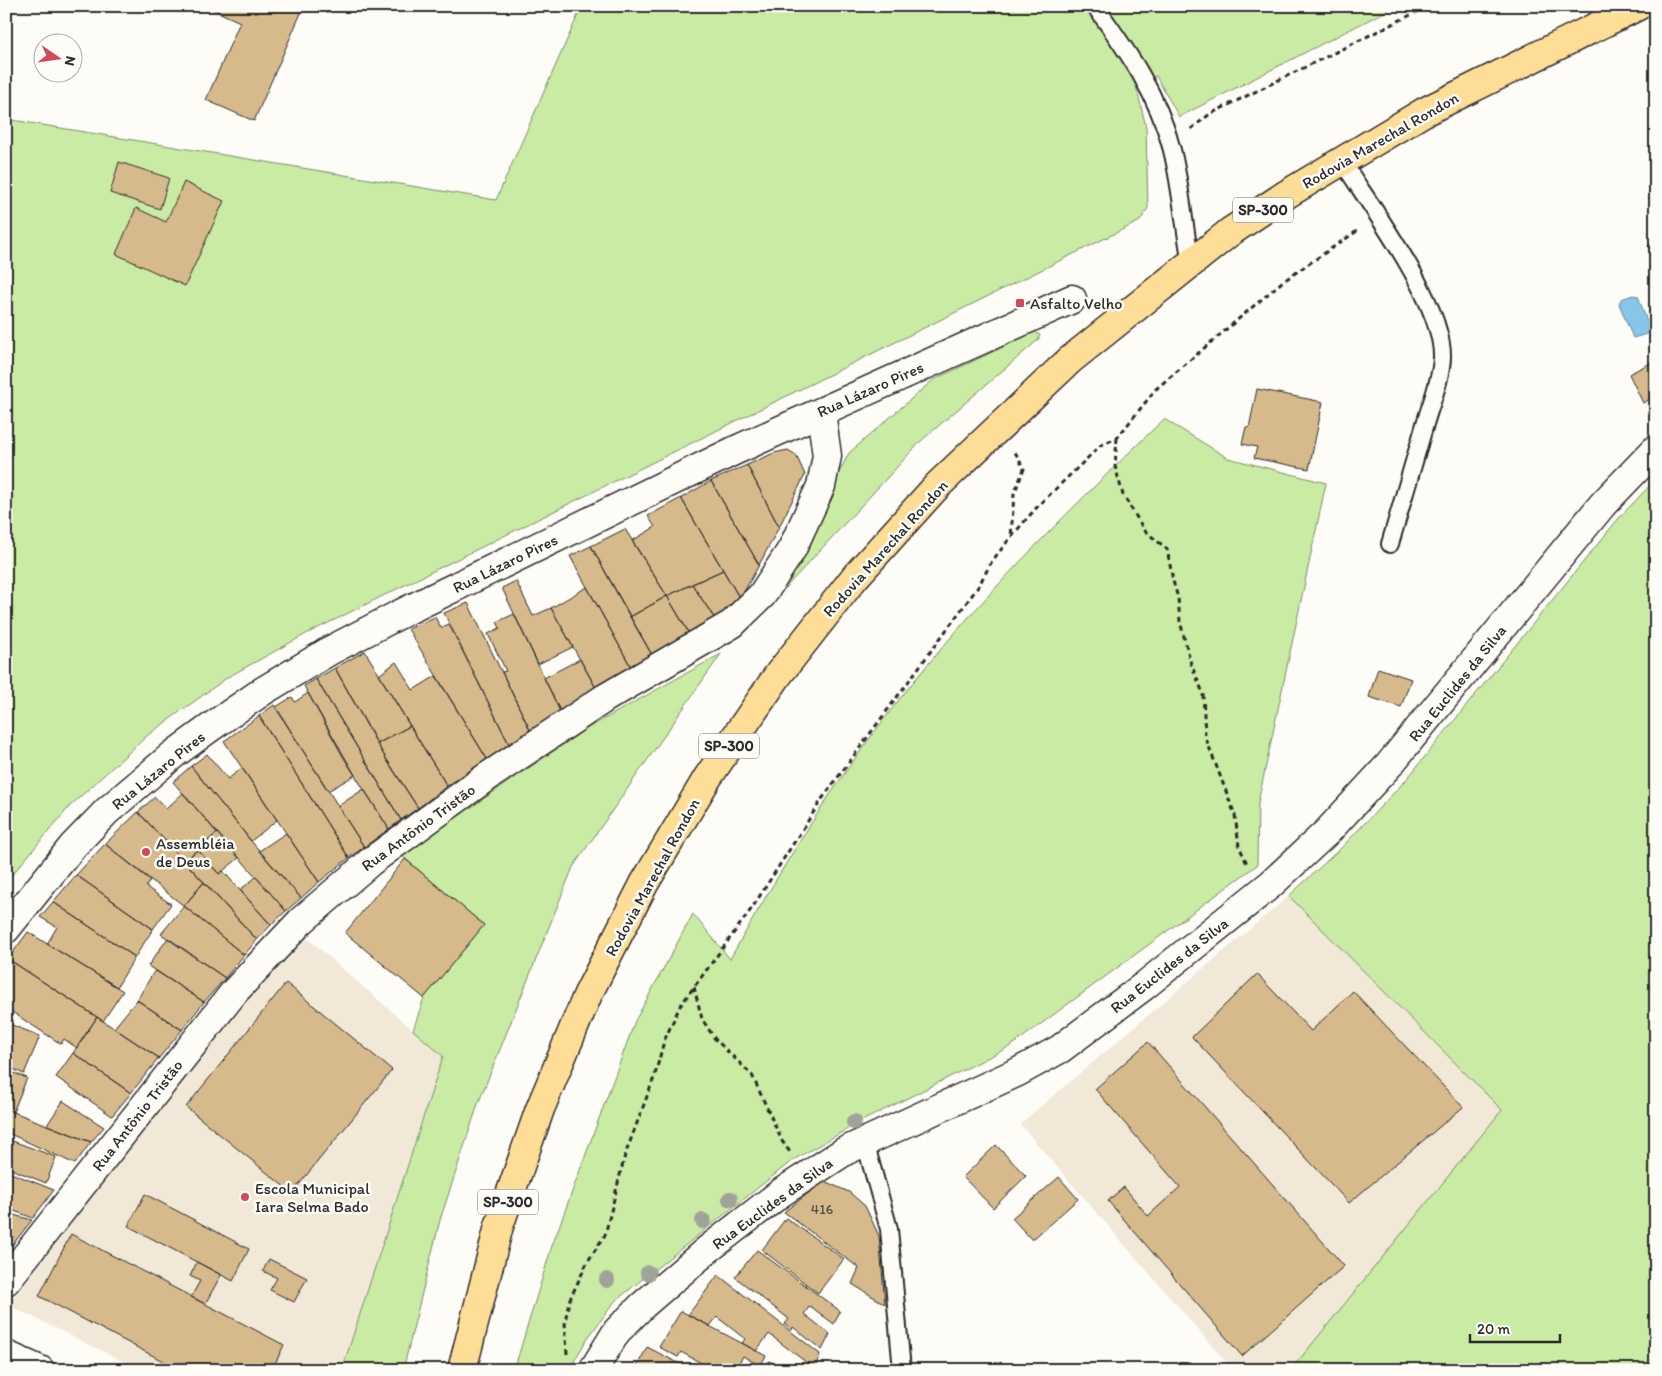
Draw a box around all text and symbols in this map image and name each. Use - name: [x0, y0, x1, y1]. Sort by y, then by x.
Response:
- north arrow: [32, 32, 82, 82]
- text: N: [61, 54, 80, 67]
- street label: Rodovia Marechal Rondon: [1299, 88, 1462, 193]
- road number: SP-300: [1233, 198, 1293, 222]
- place label: Asfalto Velho: [1030, 294, 1122, 313]
- marker: Asfalto Velho: [1014, 297, 1026, 309]
- street label: Rua Lázaro Pires: [814, 358, 926, 421]
- street label: Rodovia Marechal Rondon: [819, 476, 952, 621]
- street label: Rua Lázaro Pires: [450, 530, 561, 597]
- street label: Rua Euclides da Silva: [1405, 621, 1510, 745]
- street label: Rua Lázaro Pires: [108, 727, 209, 814]
- road number: SP-300: [699, 734, 759, 758]
- street label: Rua Antônio Tristão: [358, 780, 479, 875]
- street label: Rodovia Marechal Rondon: [601, 795, 704, 959]
- place label: Assembléia de Deus: [156, 834, 235, 871]
- marker: Assembléia de Deus: [140, 846, 152, 858]
- street label: Rua Euclides da Silva: [1107, 913, 1232, 1017]
- street label: Rua Antônio Tristão: [88, 1056, 187, 1175]
- street label: Rua Euclides da Silva: [708, 1153, 836, 1253]
- place label: Escola Municipal Iara Selma Bado: [255, 1179, 370, 1216]
- road number: SP-300: [478, 1190, 538, 1214]
- marker: Escola Municipal Iara Selma Bado: [239, 1191, 251, 1203]
- house number: 416: [811, 1201, 833, 1218]
- scale bar: [1470, 1311, 1560, 1343]
- text: 20 m: [1477, 1320, 1511, 1338]

